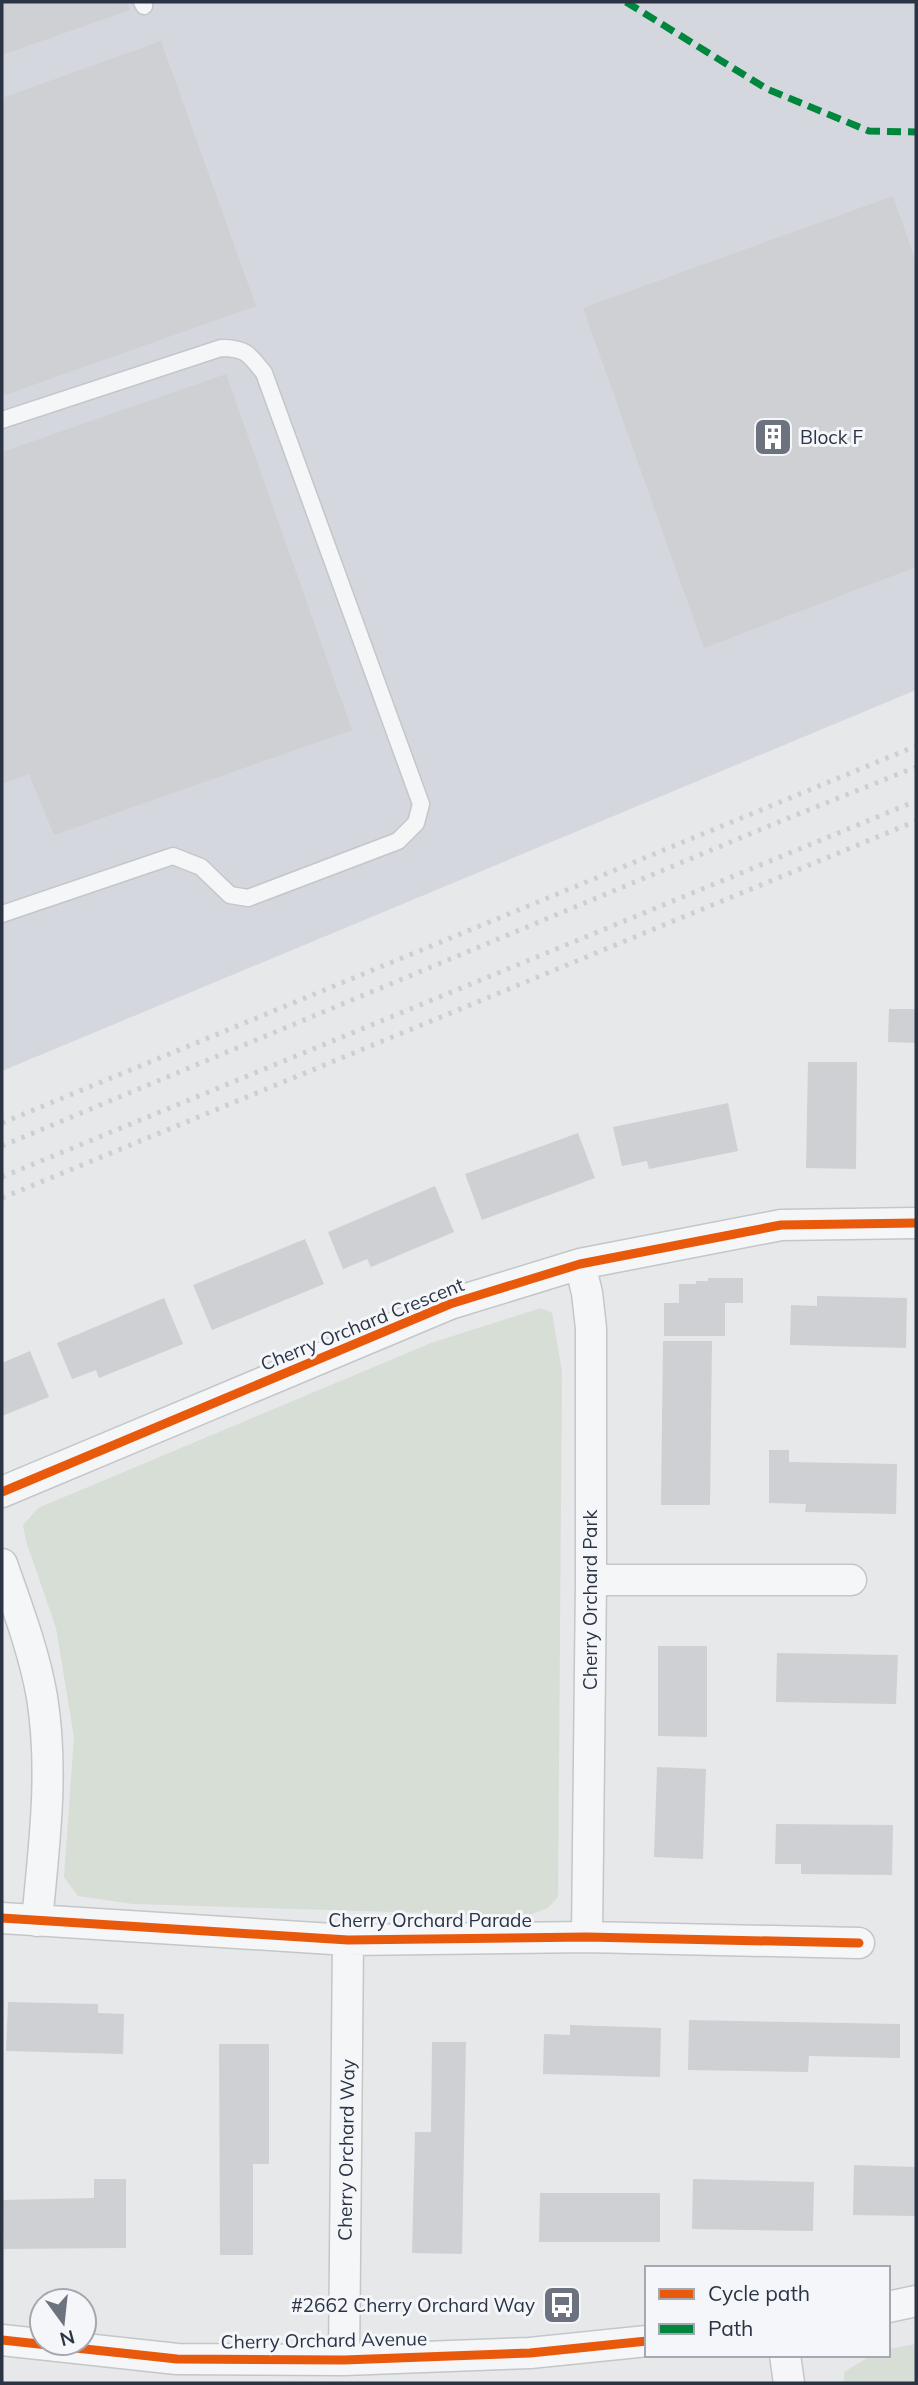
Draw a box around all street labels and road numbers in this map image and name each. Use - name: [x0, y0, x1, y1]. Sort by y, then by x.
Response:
- street label: Cherry Orchard Crescent: [257, 1272, 468, 1376]
- street label: Cherry Orchard Park: [578, 1510, 602, 1690]
- street label: Cherry Orchard Parade: [328, 1908, 532, 1932]
- street label: Cherry Orchard Way: [332, 2059, 360, 2241]
- street label: Cherry Orchard Avenue: [221, 2326, 427, 2354]

